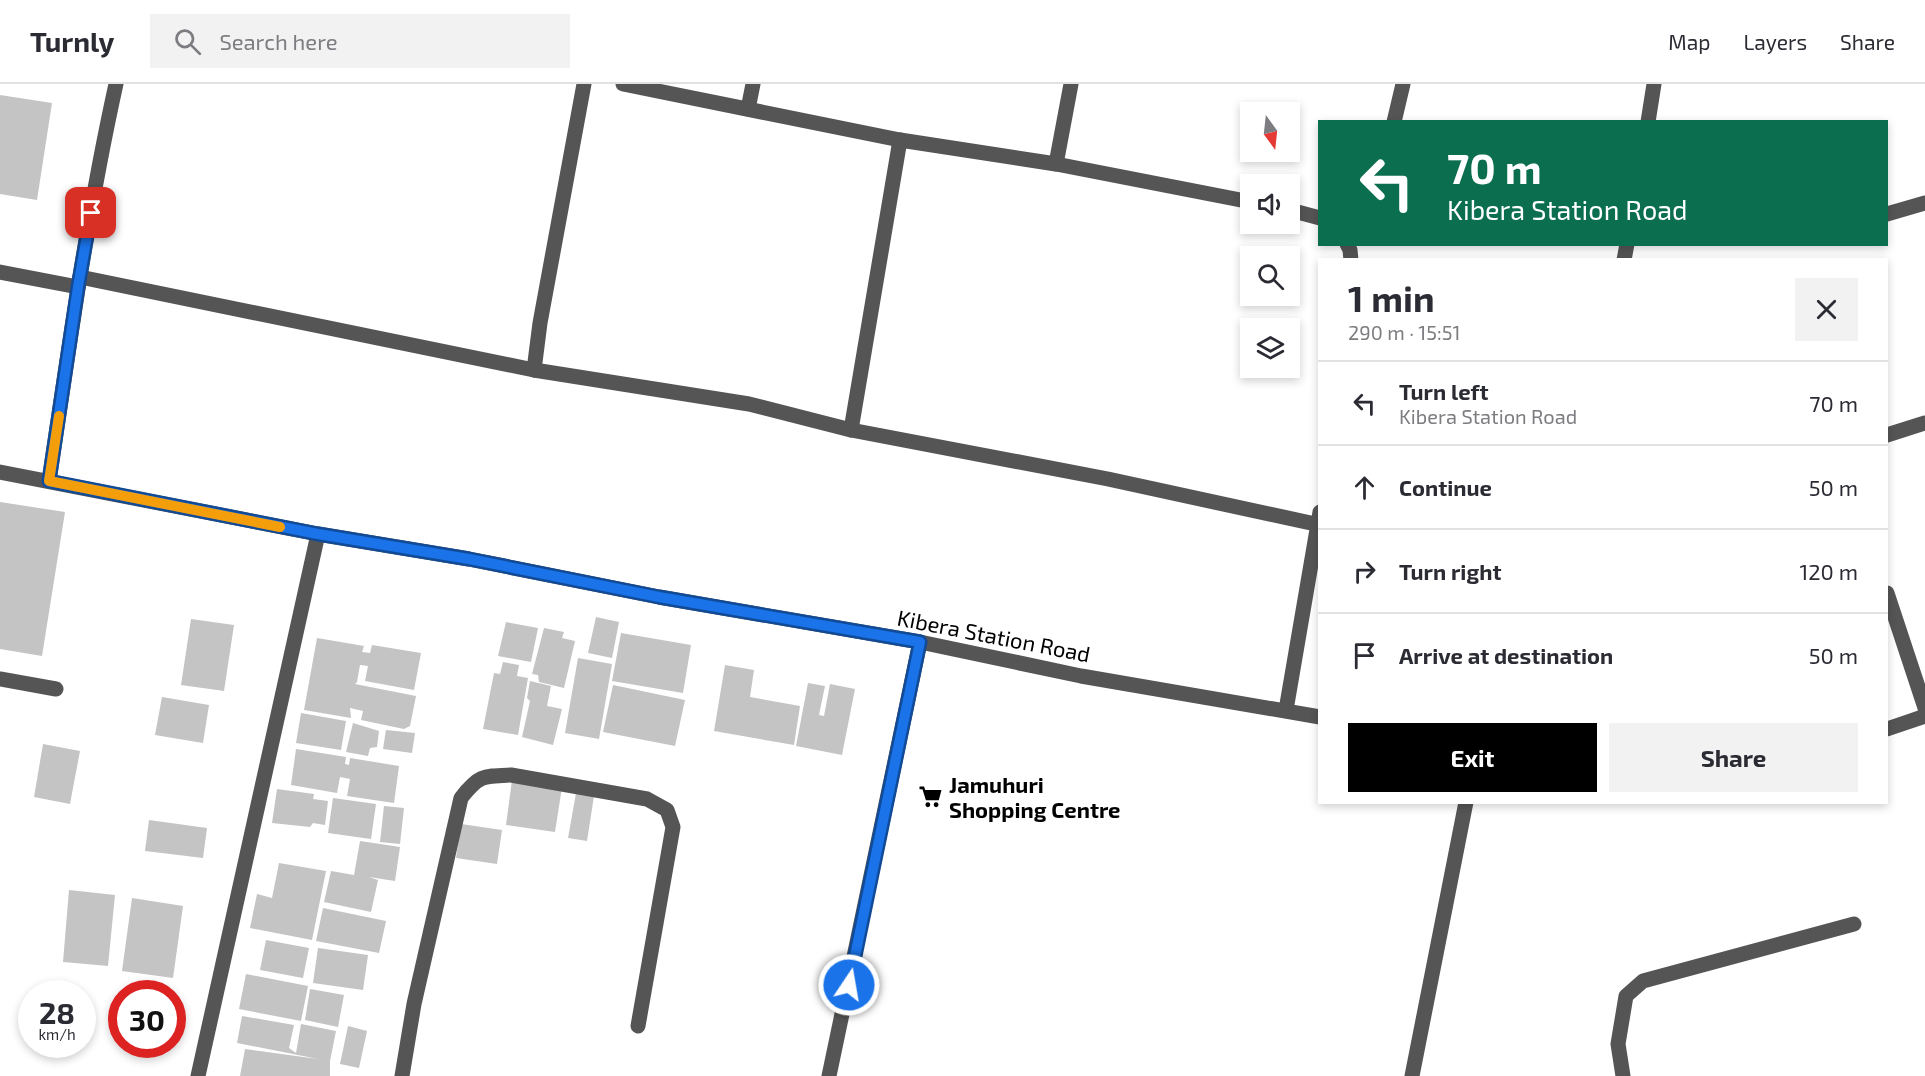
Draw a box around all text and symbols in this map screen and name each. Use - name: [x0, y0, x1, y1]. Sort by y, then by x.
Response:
- search box: [150, 14, 570, 68]
- text: Turnly: [30, 24, 114, 58]
- icon: search: [171, 25, 204, 58]
- text: Search here: [219, 28, 338, 54]
- text: Map: [1668, 29, 1710, 54]
- text: Layers: [1743, 29, 1807, 54]
- text: Share: [1840, 29, 1895, 54]
- north arrow: [1240, 102, 1300, 162]
- map controls: [1240, 102, 1300, 378]
- text: 70 m: [1447, 142, 1542, 192]
- icon: left: [1348, 144, 1426, 222]
- button: sound: [1240, 174, 1300, 234]
- pin: [65, 187, 116, 238]
- text: Kibera Station Road: [1447, 193, 1688, 225]
- icon: arrive: [74, 196, 107, 229]
- button: search: [1240, 246, 1300, 306]
- text: 1 min: [1348, 276, 1435, 319]
- button: close: [1795, 278, 1858, 341]
- button: layers: [1240, 318, 1300, 378]
- text: 290 m · 15:51: [1348, 320, 1460, 344]
- text: Turn left: [1399, 378, 1488, 404]
- icon: left: [1348, 387, 1381, 420]
- text: 70 m: [1809, 390, 1858, 416]
- text: Kibera Station Road: [1399, 404, 1577, 428]
- icon: ahead: [1348, 471, 1381, 504]
- text: Continue: [1399, 474, 1492, 500]
- text: 50 m: [1809, 474, 1858, 500]
- icon: right: [1348, 555, 1381, 588]
- text: Turn right: [1399, 558, 1501, 584]
- text: 120 m: [1799, 558, 1858, 584]
- street label: Kibera Station Road: [895, 604, 1093, 666]
- icon: arrive: [1348, 639, 1381, 672]
- text: Arrive at destination: [1399, 642, 1613, 668]
- text: 50 m: [1809, 642, 1858, 668]
- button: Exit: [1348, 723, 1597, 792]
- button: Share: [1609, 723, 1858, 792]
- place label: Jamuhuri Shopping Centre: [949, 771, 1121, 822]
- supermarket icon: Jamuhuri Shopping Centre: [918, 784, 944, 810]
- position arrow: [817, 953, 881, 1017]
- speed limit sign: 30: [108, 980, 186, 1058]
- text: 28: [39, 994, 75, 1030]
- text: km/h: [38, 1025, 76, 1043]

